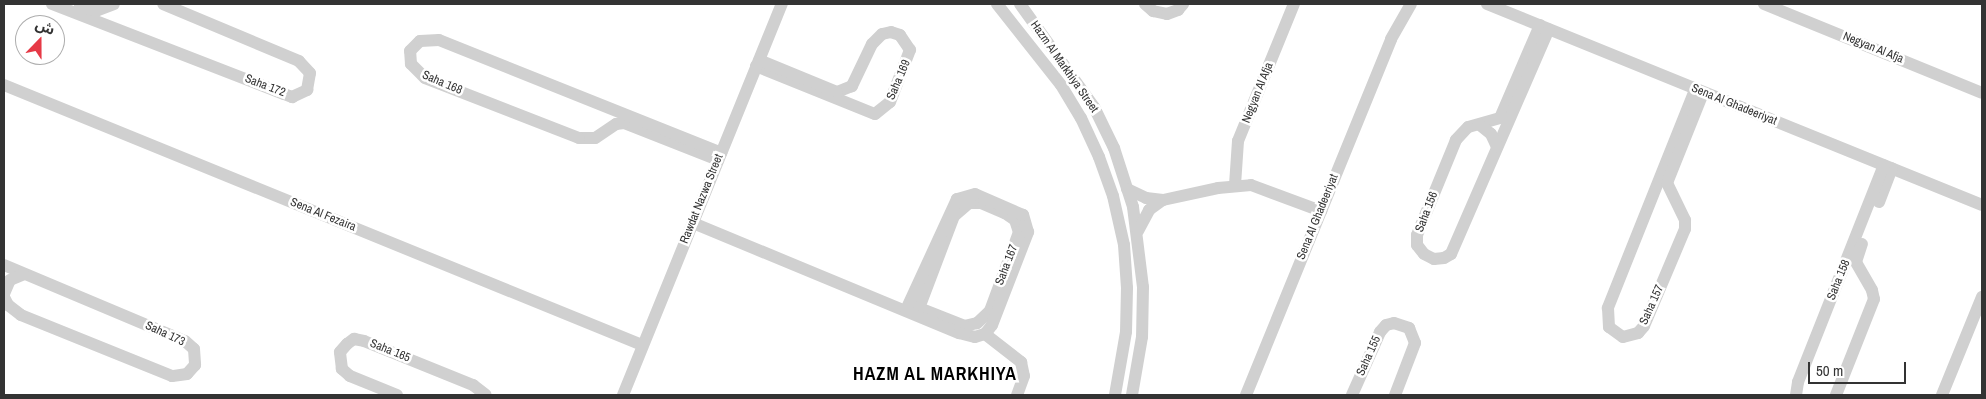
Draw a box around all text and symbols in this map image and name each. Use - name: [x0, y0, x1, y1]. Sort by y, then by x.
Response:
- north arrow: [15, 15, 65, 65]
- text: ش: [33, 15, 58, 39]
- street label: Hazm Al Markhiya Street: [1027, 18, 1101, 116]
- street label: Negyan Al Afja: [1840, 29, 1906, 67]
- street label: Saha 169: [884, 58, 914, 102]
- street label: Negyan Al Afja: [1239, 60, 1277, 126]
- street label: Saha 168: [420, 68, 464, 98]
- street label: Saha 172: [243, 72, 287, 100]
- street label: Sena Al Ghadeeriyat: [1689, 81, 1779, 129]
- street label: Rawdat Nazwa Street: [678, 152, 726, 246]
- street label: Sena Al Ghadeeriyat: [1294, 172, 1342, 262]
- street label: Saha 156: [1413, 190, 1441, 234]
- street label: Sena Al Fezaira: [288, 195, 358, 235]
- street label: Saha 167: [993, 243, 1021, 287]
- street label: Saha 158: [1824, 258, 1854, 302]
- street label: Saha 157: [1637, 283, 1667, 327]
- street label: Saha 173: [143, 319, 187, 349]
- street label: Saha 155: [1354, 334, 1384, 378]
- street label: Saha 165: [368, 336, 412, 366]
- scale bar: [1811, 352, 1908, 384]
- text: 50 m: [1816, 360, 1843, 381]
- district label: HAZM AL MARKHIYA: [851, 363, 1019, 385]

